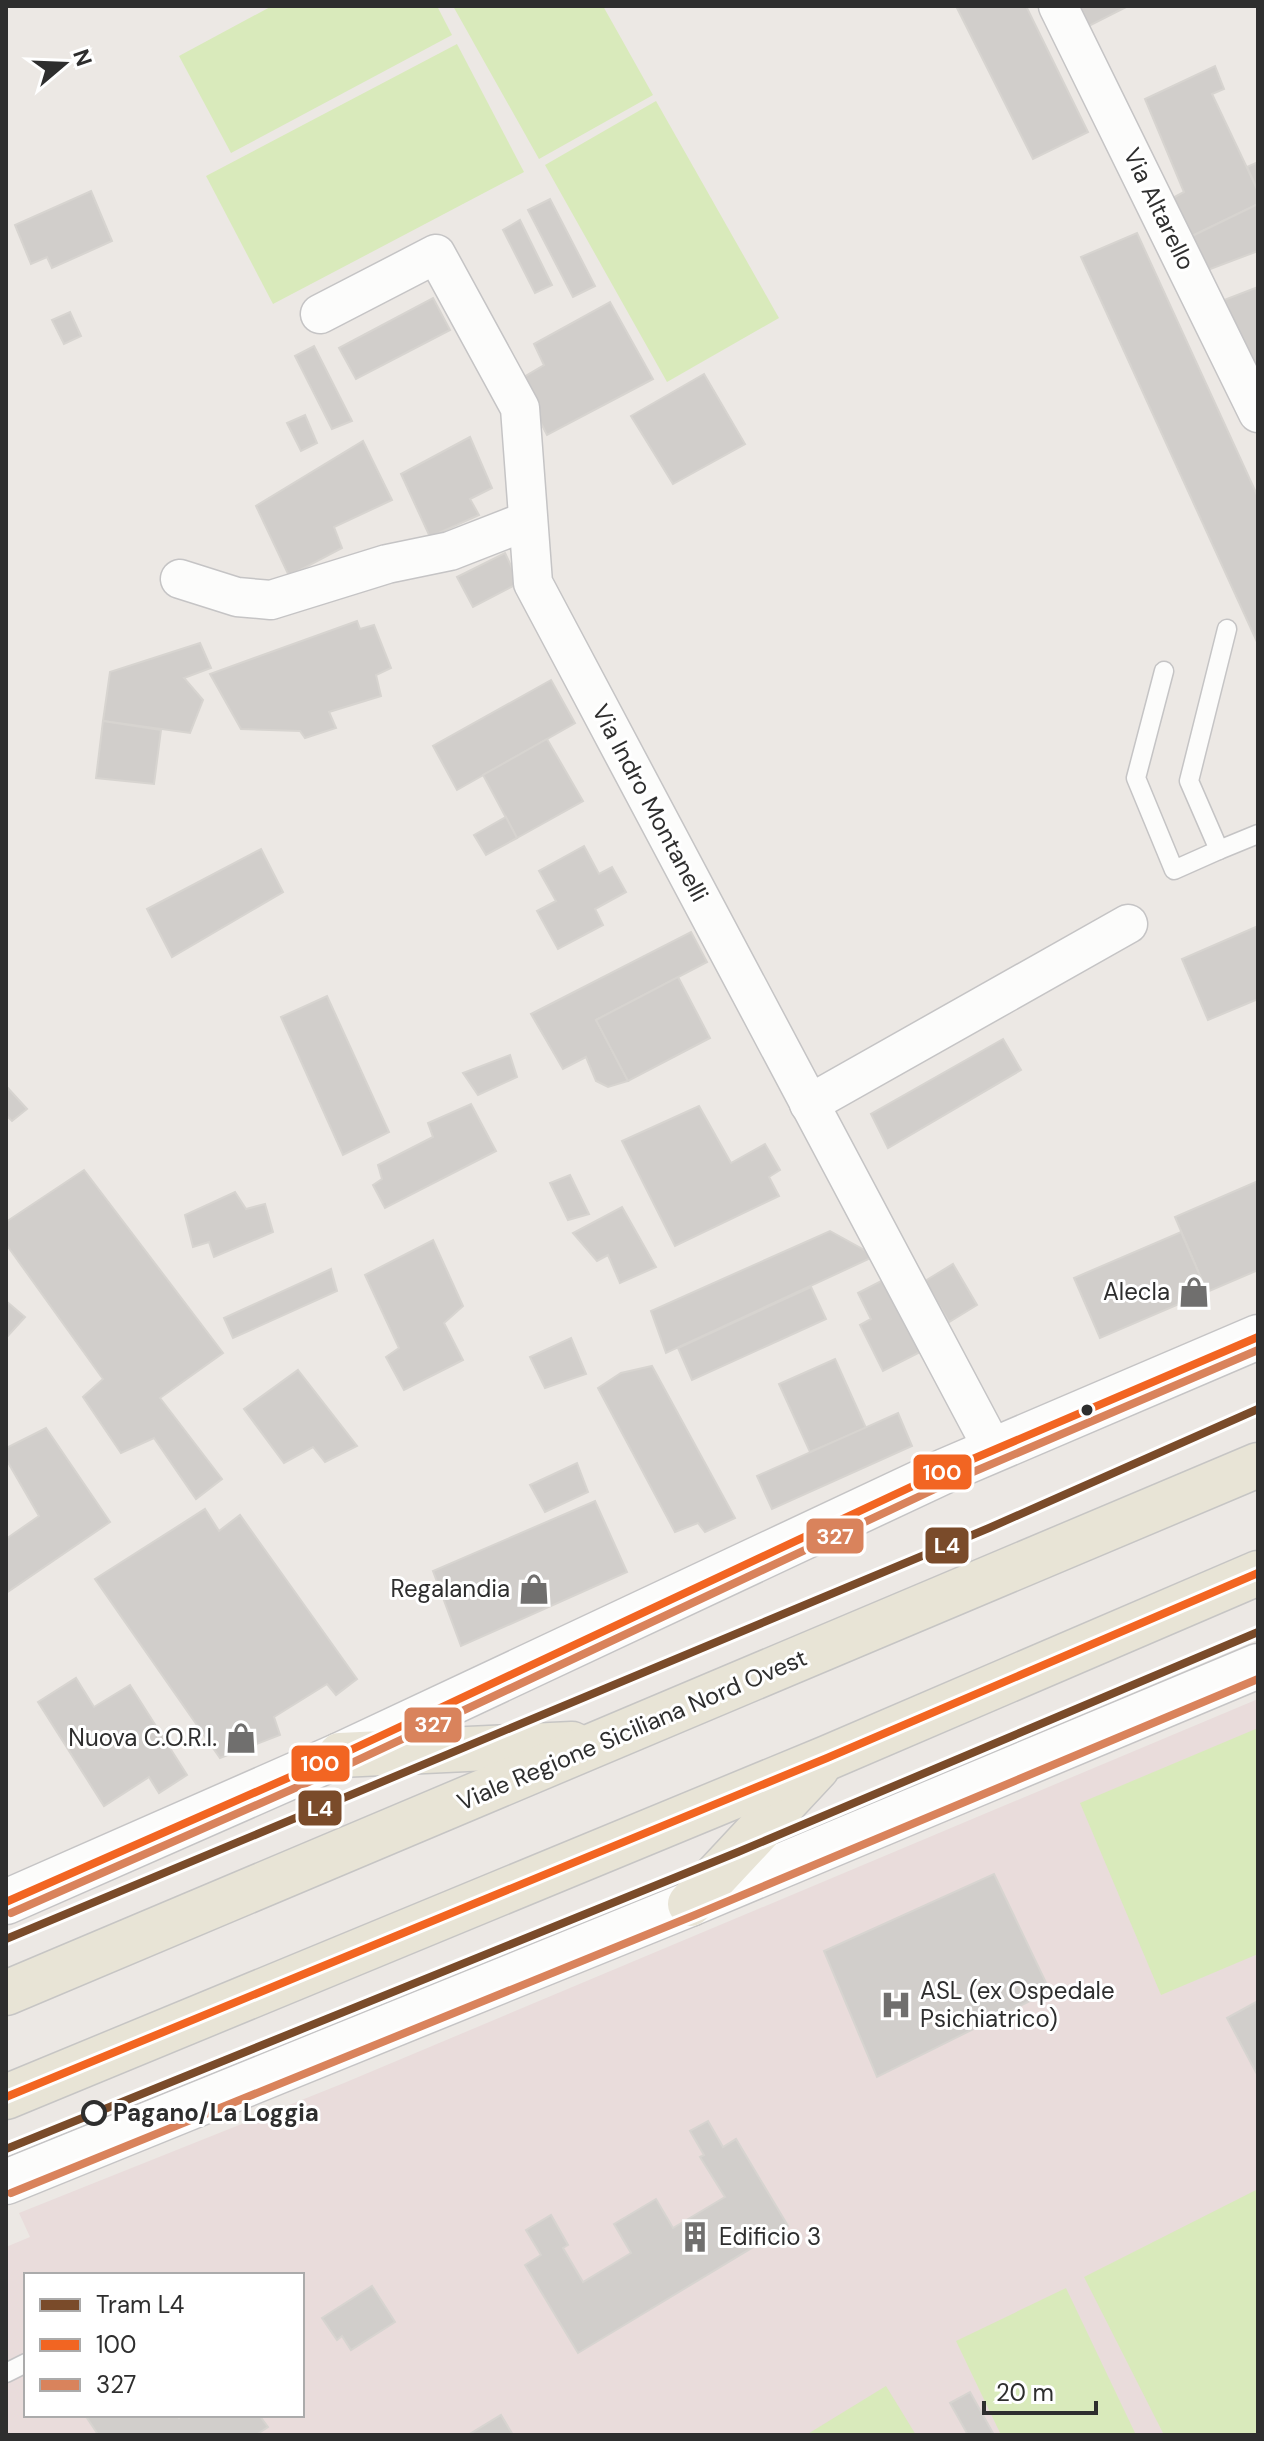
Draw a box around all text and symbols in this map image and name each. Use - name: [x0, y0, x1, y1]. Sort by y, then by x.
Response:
- north arrow: [24, 24, 104, 104]
- text: N: [66, 45, 99, 70]
- street label: Via Altarello: [1117, 143, 1202, 275]
- street label: Via Indro Montanelli: [585, 699, 716, 907]
- shop icon: Alecla: [1177, 1275, 1211, 1309]
- place label: Alecla: [1103, 1276, 1170, 1307]
- unlabelled marker: [1079, 1402, 1095, 1418]
- line badge: 100: [912, 1453, 973, 1491]
- text: 100: [923, 1458, 961, 1487]
- line badge: 327: [805, 1517, 865, 1555]
- text: 327: [816, 1522, 854, 1551]
- line badge: L4: [924, 1526, 970, 1565]
- text: L4: [934, 1531, 960, 1560]
- shop icon: Regalandia: [517, 1572, 551, 1606]
- place label: Regalandia: [390, 1573, 510, 1604]
- street label: Viale Regione Siciliana Nord Ovest: [452, 1642, 811, 1817]
- line badge: 327: [403, 1706, 463, 1744]
- text: 327: [414, 1710, 452, 1739]
- shop icon: Nuova C.O.R.I.: [224, 1721, 258, 1755]
- place label: Nuova C.O.R.I.: [68, 1722, 217, 1753]
- line badge: 100: [290, 1744, 351, 1783]
- text: 100: [301, 1749, 339, 1778]
- line badge: L4: [297, 1789, 343, 1827]
- text: L4: [307, 1794, 333, 1823]
- place label: ASL (ex Ospedale Psichiatrico): [920, 1975, 1115, 2034]
- hospital icon: ASL (ex Ospedale Psichiatrico): [879, 1988, 913, 2022]
- place label: Pagano/La Loggia: [113, 2097, 319, 2128]
- marker: Pagano/La Loggia: [82, 2101, 106, 2125]
- building icon: Edificio 3: [678, 2220, 712, 2254]
- place label: Edificio 3: [719, 2221, 821, 2252]
- legend: [24, 2273, 304, 2417]
- text: Tram L4: [96, 2289, 184, 2320]
- text: 100: [96, 2329, 136, 2360]
- scale bar: [984, 2365, 1096, 2415]
- text: 327: [96, 2369, 136, 2400]
- text: 20 m: [996, 2377, 1054, 2408]

